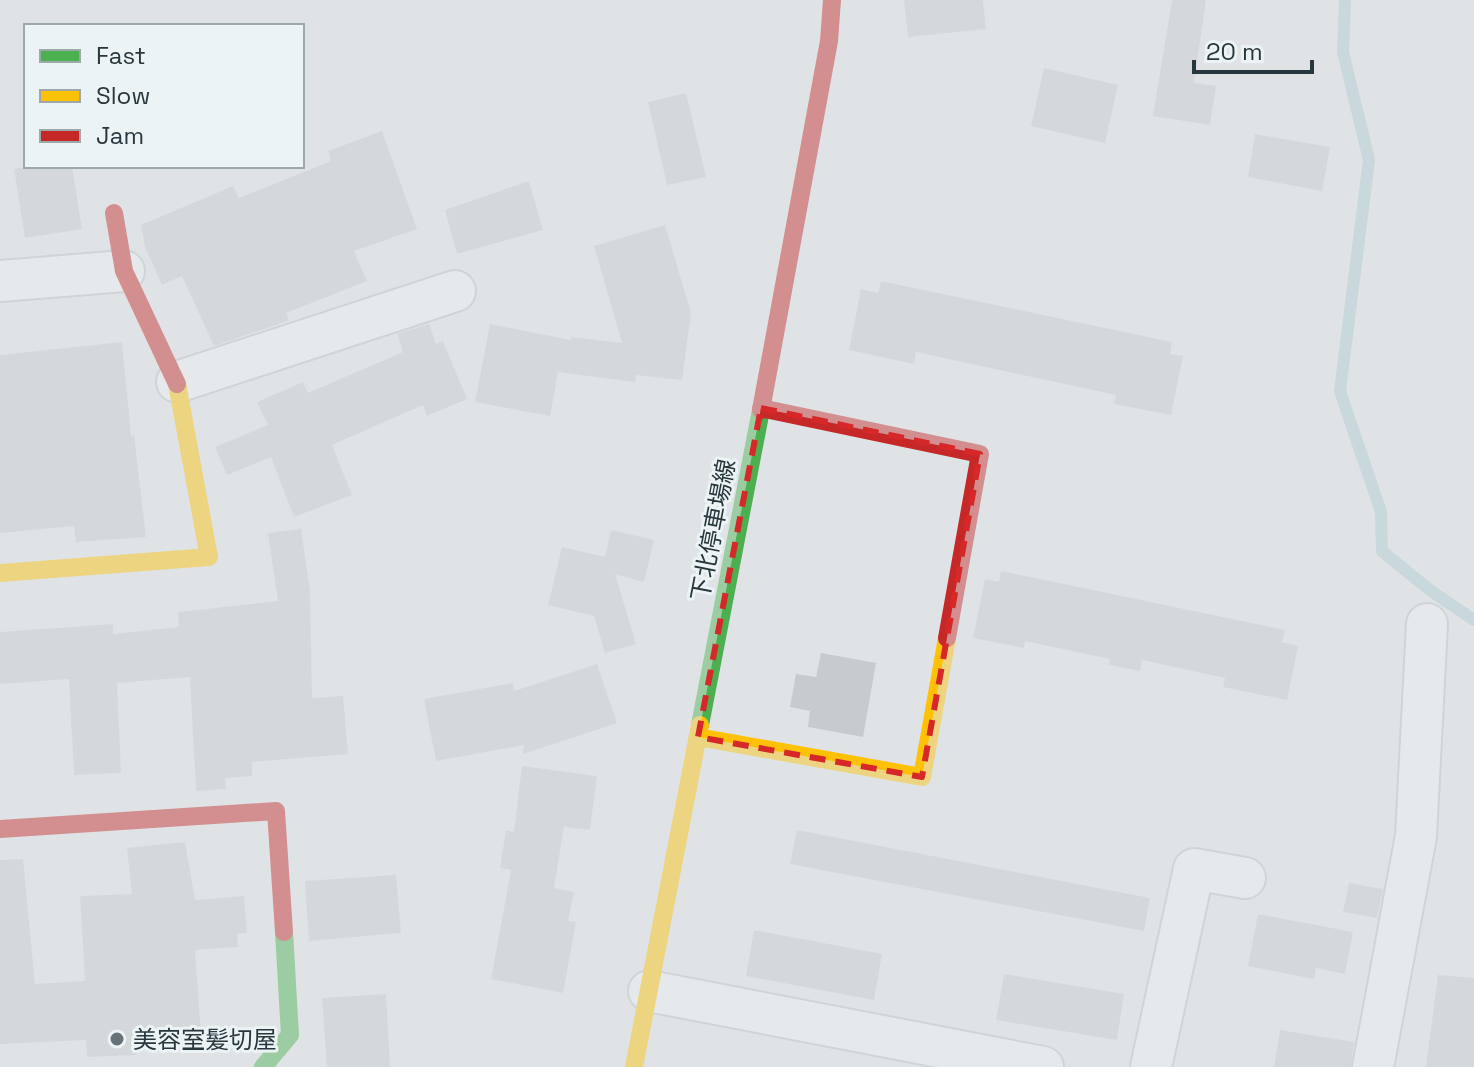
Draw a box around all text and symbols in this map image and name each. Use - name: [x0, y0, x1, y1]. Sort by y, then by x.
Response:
- legend: [24, 24, 304, 168]
- scale bar: [1194, 24, 1312, 74]
- text: 20 m: [1206, 36, 1263, 67]
- text: Fast: [96, 40, 146, 71]
- text: Slow: [96, 80, 150, 111]
- text: Jam: [96, 120, 144, 151]
- street label: 下北停車場線: [684, 456, 742, 604]
- place label: 美容室髪切屋: [133, 1024, 277, 1055]
- marker: 美容室髪切屋: [108, 1030, 126, 1048]

